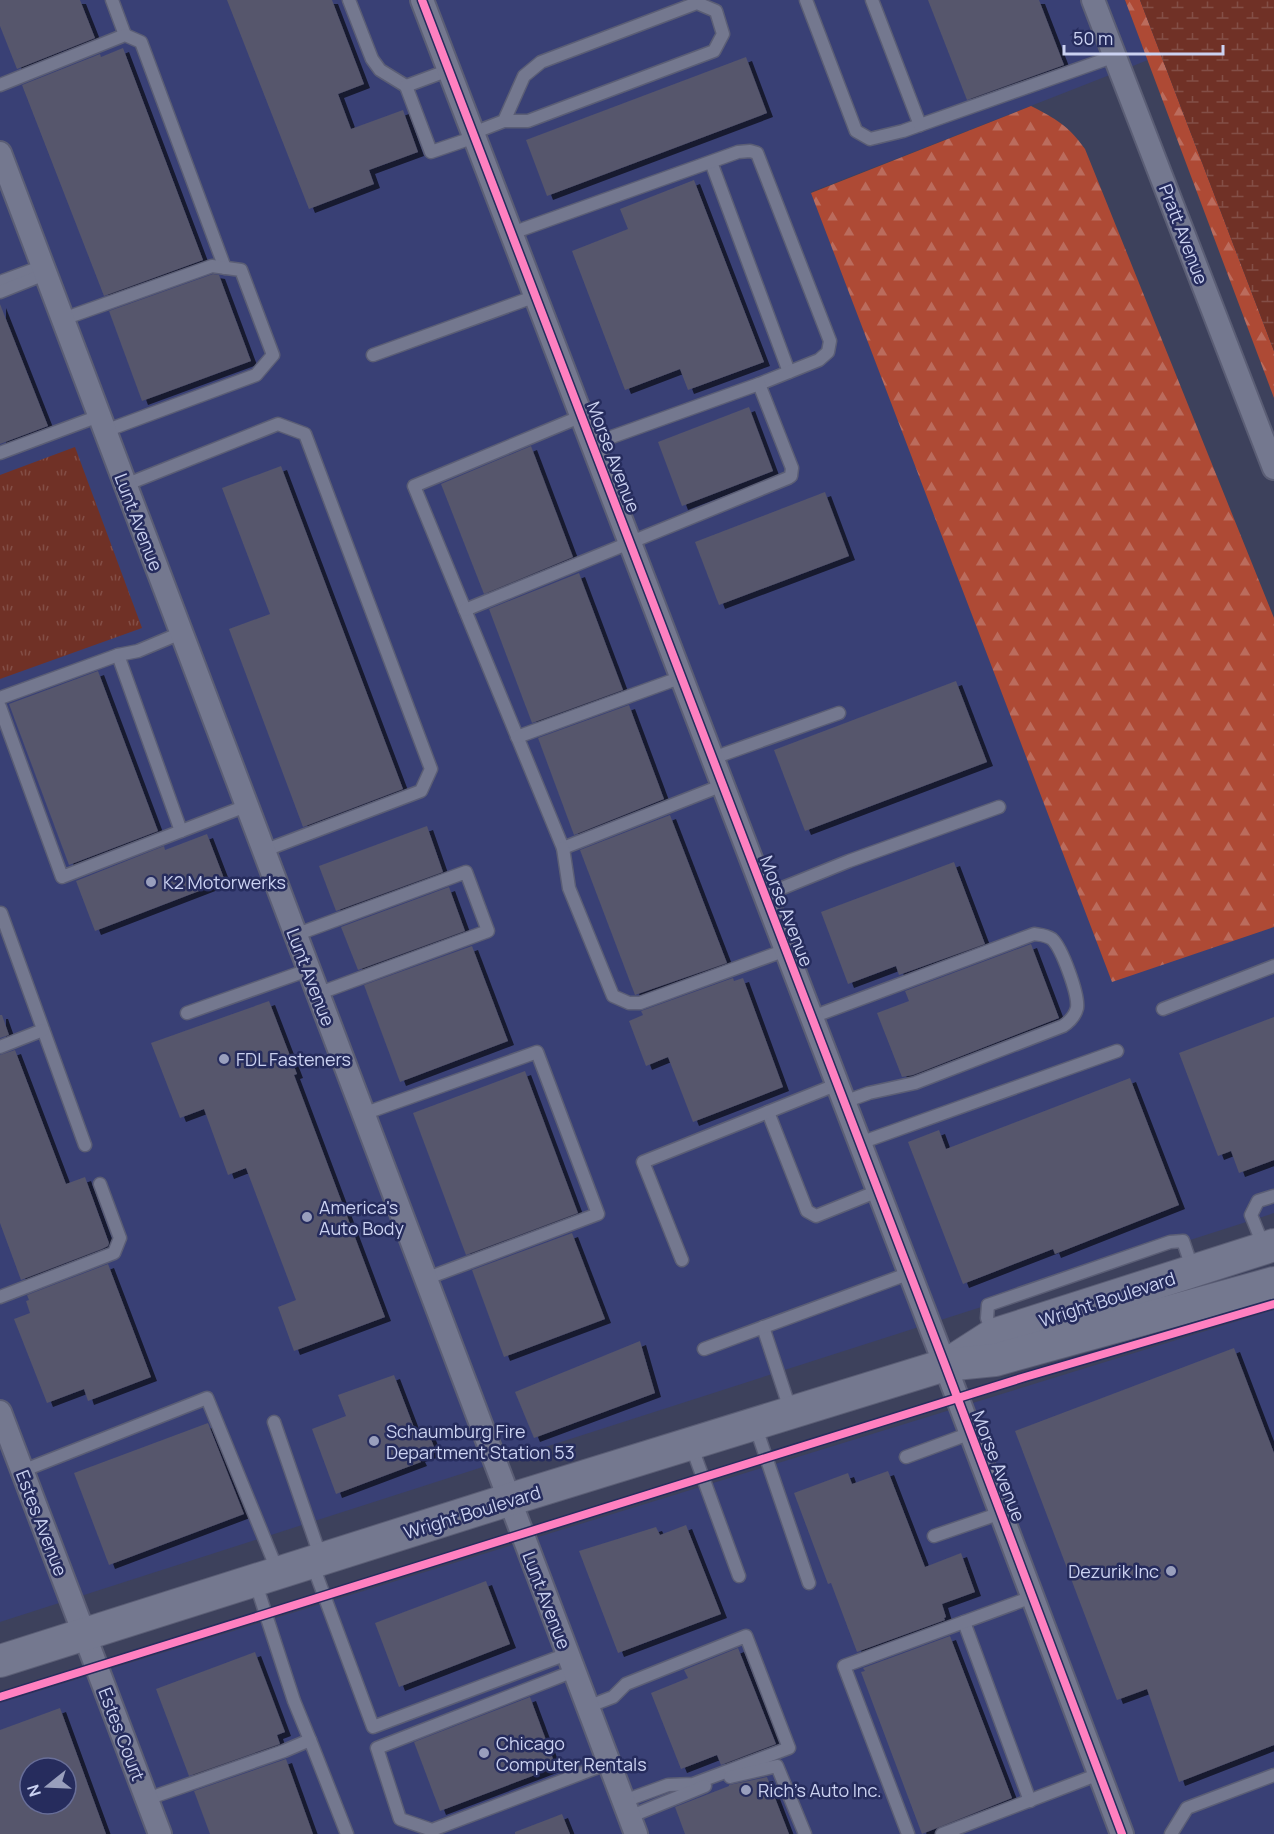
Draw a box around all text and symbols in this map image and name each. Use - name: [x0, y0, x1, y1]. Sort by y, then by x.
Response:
- scale bar: [1064, 18, 1223, 56]
- text: 50 m: [1073, 26, 1113, 50]
- street label: Pratt Avenue: [1154, 180, 1214, 288]
- street label: Morse Avenue: [582, 398, 646, 516]
- street label: Lunt Avenue: [109, 470, 169, 574]
- street label: Morse Avenue: [755, 852, 819, 970]
- place label: K2 Motorwerks: [163, 870, 286, 894]
- marker: K2 Motorwerks: [144, 875, 158, 889]
- street label: Lunt Avenue: [281, 925, 341, 1029]
- place label: FDL Fasteners: [236, 1047, 351, 1071]
- marker: FDL Fasteners: [217, 1052, 231, 1066]
- place label: America's Auto Body: [319, 1195, 405, 1240]
- marker: America's Auto Body: [300, 1210, 314, 1224]
- street label: Wright Boulevard: [1036, 1266, 1178, 1332]
- street label: Morse Avenue: [967, 1407, 1031, 1525]
- place label: Schaumburg Fire Department Station 53: [386, 1419, 575, 1464]
- marker: Schaumburg Fire Department Station 53: [367, 1434, 381, 1448]
- street label: Estes Avenue: [11, 1467, 73, 1579]
- street label: Wright Boulevard: [401, 1480, 543, 1544]
- street label: Lunt Avenue: [517, 1548, 577, 1652]
- place label: Dezurik Inc: [1068, 1559, 1159, 1583]
- marker: Dezurik Inc: [1164, 1564, 1178, 1578]
- street label: Estes Court: [93, 1684, 151, 1784]
- place label: Chicago Computer Rentals: [496, 1731, 647, 1776]
- marker: Chicago Computer Rentals: [477, 1746, 491, 1760]
- north arrow: [18, 1756, 78, 1816]
- place label: Rich's Auto Inc.: [758, 1778, 882, 1802]
- text: N: [21, 1782, 46, 1800]
- marker: Rich's Auto Inc.: [739, 1783, 753, 1797]

